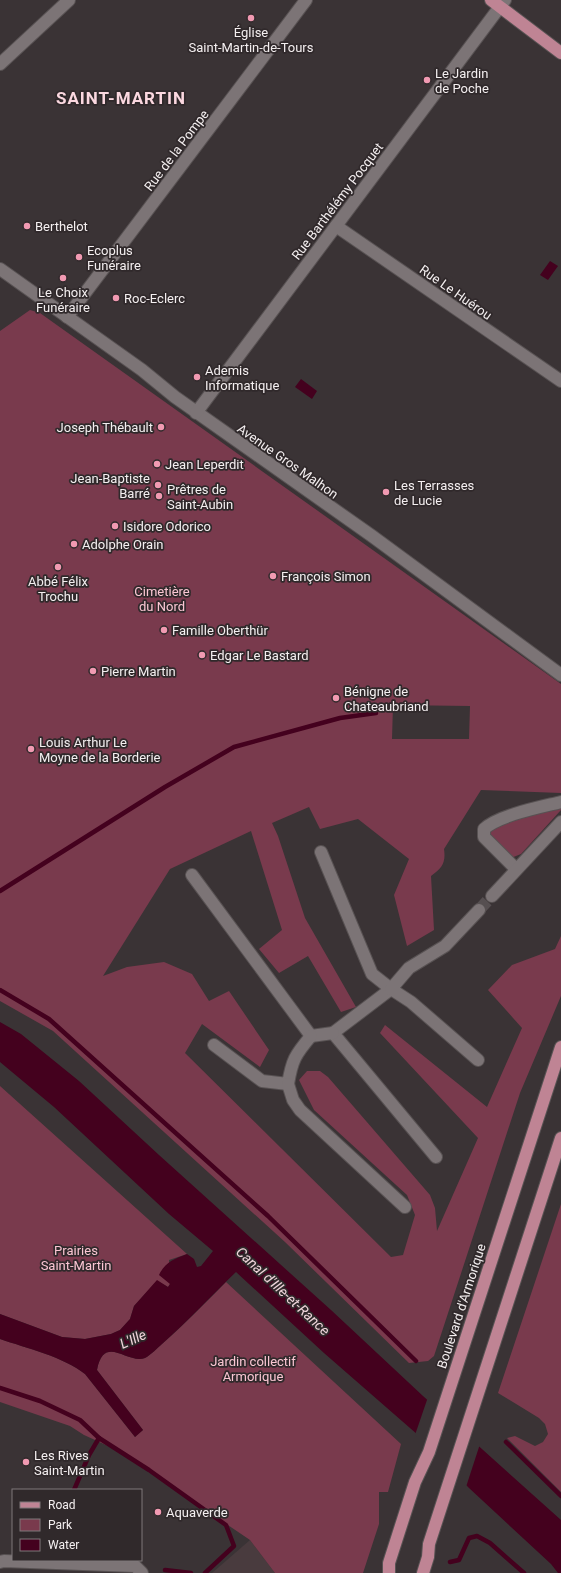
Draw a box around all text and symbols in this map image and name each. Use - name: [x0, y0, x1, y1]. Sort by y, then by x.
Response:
- marker: Église Saint-Martin-de-Tours: [246, 13, 256, 23]
- place label: Église Saint-Martin-de-Tours: [189, 25, 314, 55]
- place label: Le Jardin de Poche: [435, 66, 489, 96]
- marker: Le Jardin de Poche: [422, 75, 432, 85]
- district label: SAINT-MARTIN: [56, 88, 186, 108]
- street label: Rue de la Pompe: [141, 107, 212, 194]
- street label: Rue Barthélémy Pocquet: [289, 140, 386, 263]
- place label: Berthelot: [35, 219, 88, 234]
- marker: Berthelot: [22, 221, 32, 231]
- place label: Ecoplus Funéraire: [87, 243, 141, 273]
- marker: Ecoplus Funéraire: [74, 252, 84, 262]
- street label: Rue Le Huérou: [417, 262, 495, 323]
- marker: Le Choix Funéraire: [58, 273, 68, 283]
- place label: Le Choix Funéraire: [36, 285, 90, 315]
- place label: Roc-Eclerc: [124, 291, 185, 306]
- marker: Roc-Eclerc: [111, 293, 121, 303]
- place label: Ademis Informatique: [205, 363, 279, 393]
- marker: Ademis Informatique: [192, 372, 202, 382]
- place label: Joseph Thébault: [57, 420, 153, 435]
- street label: Avenue Gros Malhon: [234, 421, 341, 502]
- marker: Joseph Thébault: [156, 422, 166, 432]
- place label: Jean Leperdit: [165, 457, 244, 472]
- marker: Jean Leperdit: [152, 459, 162, 469]
- place label: Jean-Baptiste Barré: [70, 471, 150, 501]
- place label: Les Terrasses de Lucie: [394, 478, 475, 508]
- marker: Jean-Baptiste Barré: [153, 480, 163, 490]
- place label: Prêtres de Saint-Aubin: [167, 482, 233, 512]
- marker: Les Terrasses de Lucie: [381, 487, 391, 497]
- marker: Prêtres de Saint-Aubin: [154, 491, 164, 501]
- place label: Isidore Odorico: [123, 519, 211, 534]
- marker: Isidore Odorico: [110, 521, 120, 531]
- place label: Adolphe Orain: [82, 537, 163, 552]
- marker: Adolphe Orain: [69, 539, 79, 549]
- marker: Abbé Félix Trochu: [53, 562, 63, 572]
- place label: François Simon: [281, 569, 371, 584]
- marker: François Simon: [268, 571, 278, 581]
- place label: Abbé Félix Trochu: [28, 574, 89, 604]
- park label: Cimetière du Nord: [134, 584, 190, 614]
- place label: Famille Oberthür: [172, 623, 268, 638]
- marker: Famille Oberthür: [159, 625, 169, 635]
- place label: Edgar Le Bastard: [210, 648, 309, 663]
- marker: Edgar Le Bastard: [197, 650, 207, 660]
- place label: Pierre Martin: [101, 664, 176, 679]
- marker: Pierre Martin: [88, 666, 98, 676]
- place label: Bénigne de Chateaubriand: [344, 684, 429, 714]
- marker: Bénigne de Chateaubriand: [331, 693, 341, 703]
- place label: Louis Arthur Le Moyne de la Borderie: [39, 735, 161, 765]
- marker: Louis Arthur Le Moyne de la Borderie: [26, 744, 36, 754]
- street label: Boulevard d'Armorique: [434, 1242, 489, 1370]
- park label: Prairies Saint-Martin: [41, 1243, 111, 1273]
- water label: Canal d'Ille-et-Rance: [233, 1244, 333, 1338]
- water label: L'Ille: [117, 1326, 149, 1352]
- park label: Jardin collectif Armorique: [210, 1354, 296, 1384]
- place label: Les Rives Saint-Martin: [34, 1448, 105, 1478]
- marker: Les Rives Saint-Martin: [21, 1457, 31, 1467]
- legend: [12, 1489, 142, 1561]
- text: Road: [48, 1498, 76, 1512]
- place label: Aquaverde: [166, 1505, 228, 1520]
- marker: Aquaverde: [153, 1507, 163, 1517]
- text: Park: [48, 1518, 73, 1532]
- text: Water: [48, 1538, 79, 1552]

